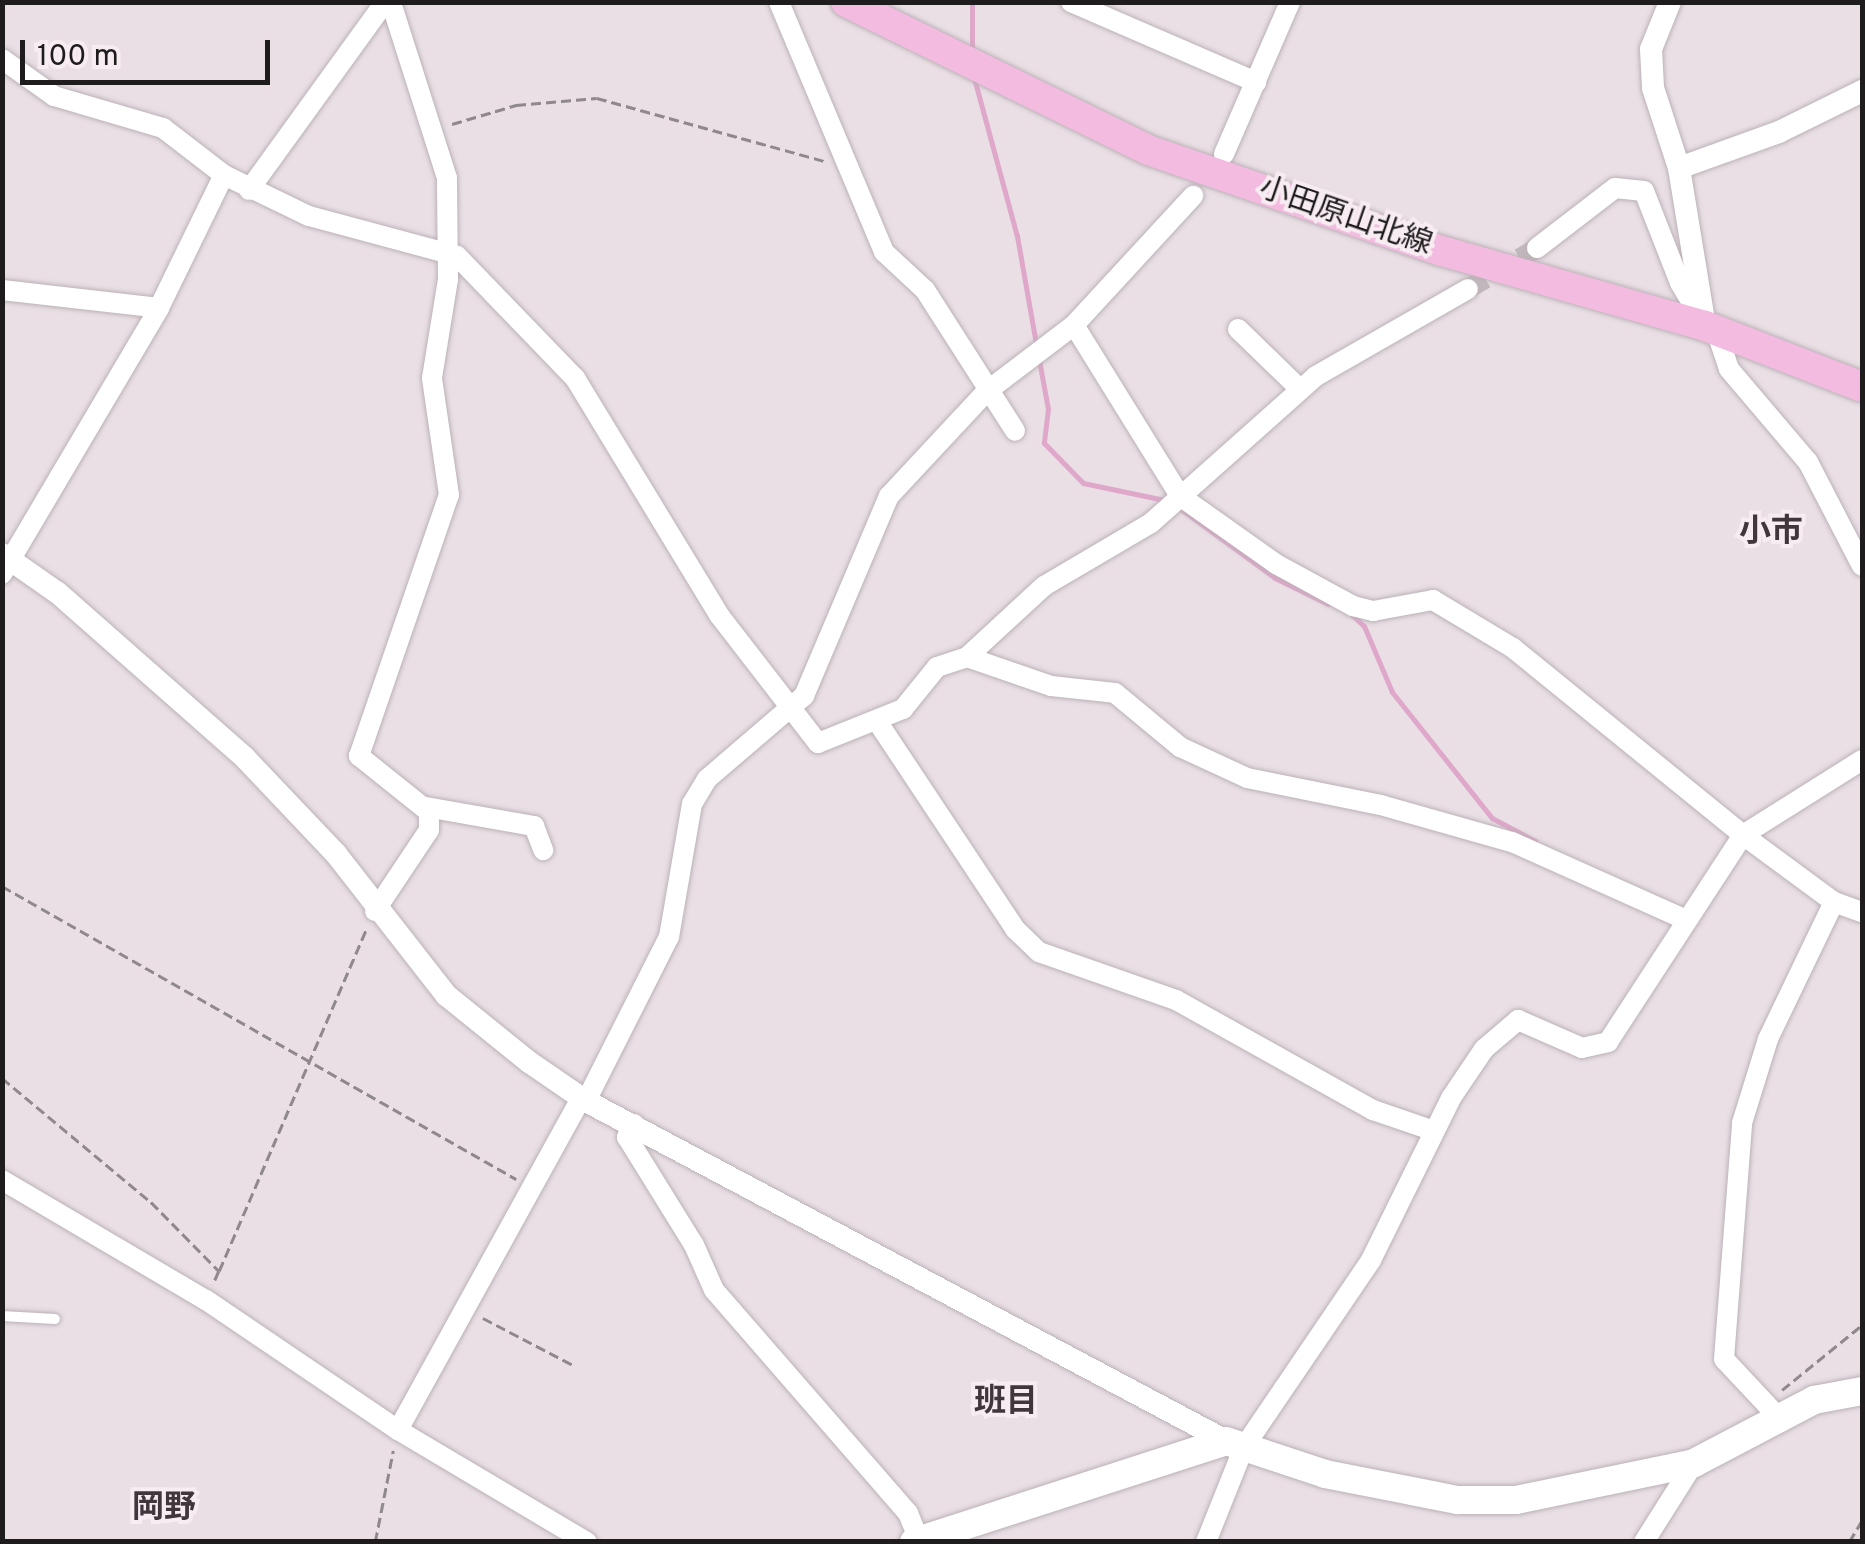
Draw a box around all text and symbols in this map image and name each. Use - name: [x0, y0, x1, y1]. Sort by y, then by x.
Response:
- scale bar: [25, 20, 275, 82]
- text: 100 m: [37, 39, 119, 76]
- street label: 小田原山北線: [1254, 172, 1436, 264]
- district label: 小市: [1739, 514, 1803, 552]
- district label: 班目: [974, 1384, 1038, 1422]
- district label: 岡野: [132, 1490, 196, 1528]

